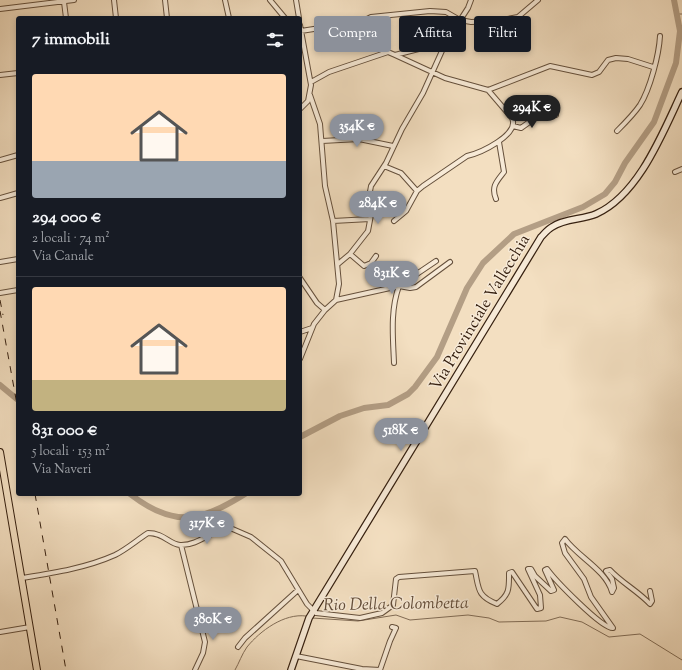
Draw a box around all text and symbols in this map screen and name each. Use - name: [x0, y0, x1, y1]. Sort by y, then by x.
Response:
- chip: Compra: [314, 16, 391, 52]
- chip: Affitta: [399, 16, 466, 52]
- chip: Filtri: [474, 16, 531, 52]
- text: 7 immobili: [32, 28, 110, 52]
- icon: filters: [264, 29, 286, 51]
- pin: 294K €: [499, 95, 565, 129]
- text: 294K €: [512, 99, 552, 117]
- icon: home: [123, 100, 195, 172]
- pin: 354K €: [324, 114, 390, 148]
- text: 354K €: [339, 118, 375, 136]
- pin: 284K €: [345, 191, 411, 225]
- text: 284K €: [358, 195, 398, 213]
- text: 294 000 €: [32, 206, 101, 230]
- text: 2 locali · 74 m²: [32, 230, 110, 248]
- street label: Via Provinciale Vallecchia: [425, 230, 537, 395]
- text: Via Canale: [32, 248, 94, 266]
- pin: 831K €: [359, 261, 425, 295]
- text: 831K €: [374, 265, 410, 283]
- icon: home: [123, 313, 195, 385]
- pin: 518K €: [368, 418, 434, 452]
- text: 831 000 €: [32, 419, 98, 443]
- text: 518K €: [383, 422, 419, 440]
- text: 5 locali · 153 m²: [32, 443, 110, 461]
- text: Via Naveri: [32, 461, 91, 479]
- pin: 317K €: [174, 511, 240, 545]
- text: 317K €: [189, 515, 225, 533]
- water label: Rio Della Colombetta: [323, 592, 469, 618]
- pin: 380K €: [180, 607, 246, 641]
- text: 380K €: [194, 611, 232, 629]

